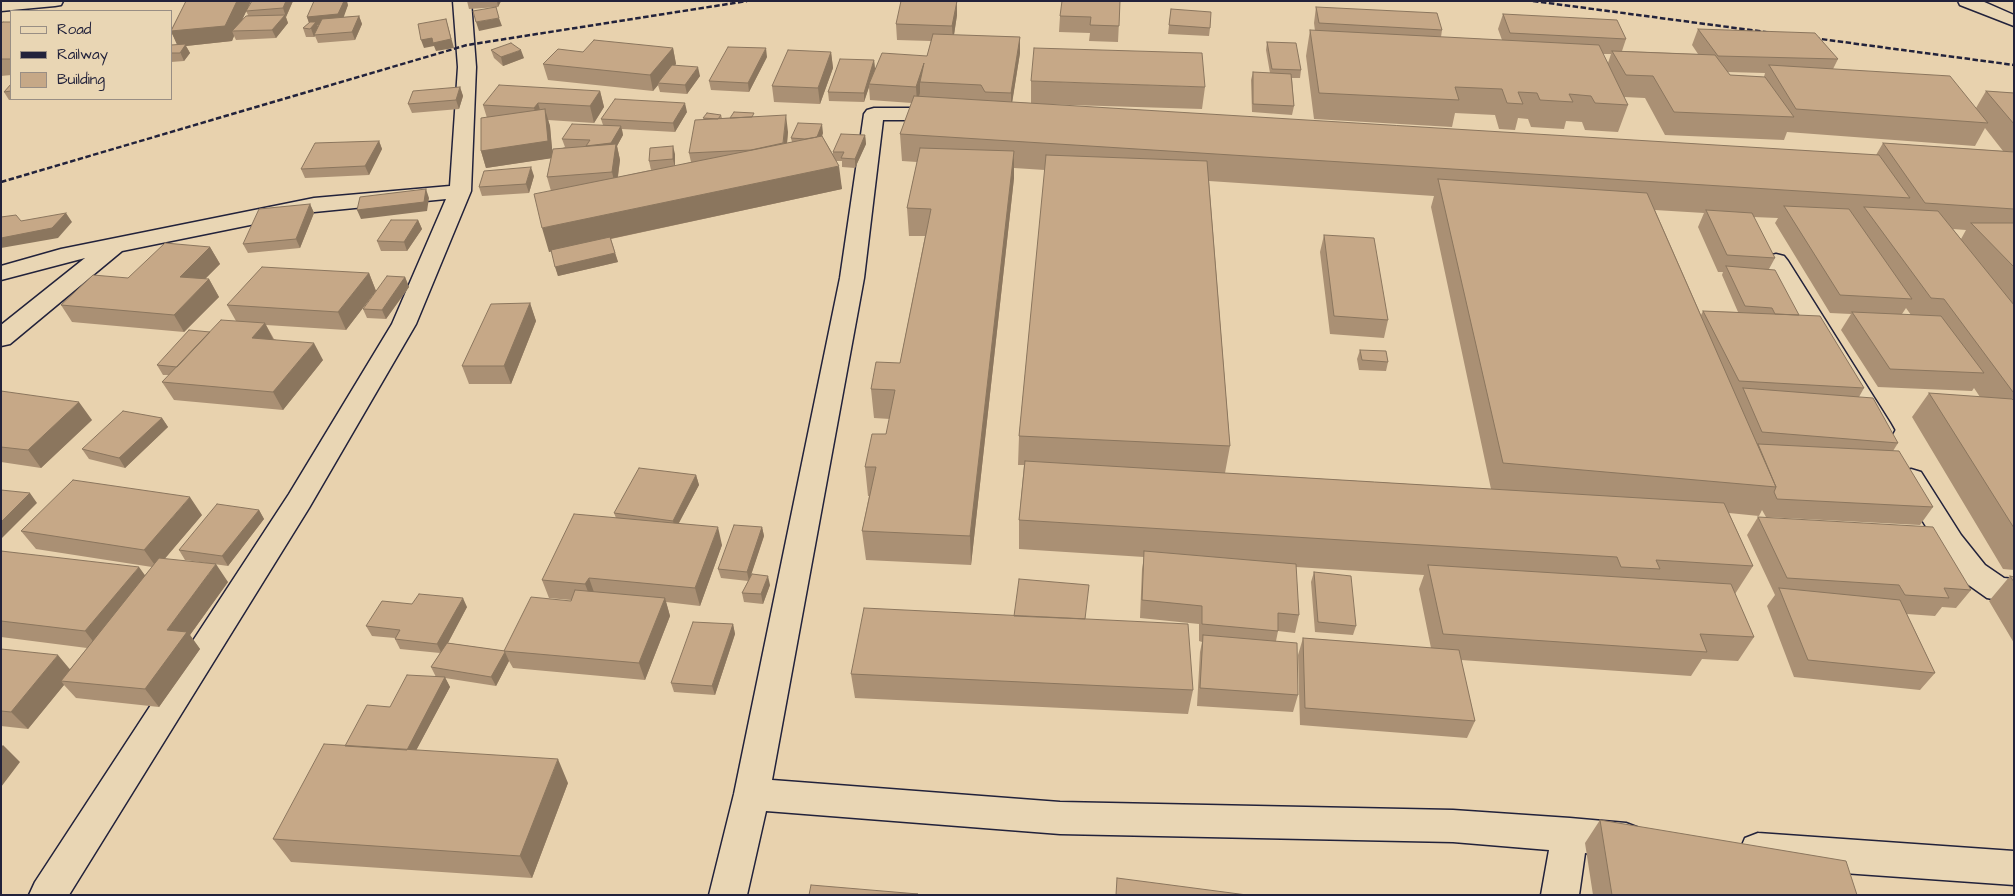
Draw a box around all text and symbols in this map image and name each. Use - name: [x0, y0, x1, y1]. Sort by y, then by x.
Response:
- legend: [10, 10, 172, 100]
- text: Road: [57, 19, 91, 40]
- text: Railway: [57, 44, 108, 65]
- text: Building: [57, 69, 105, 90]

